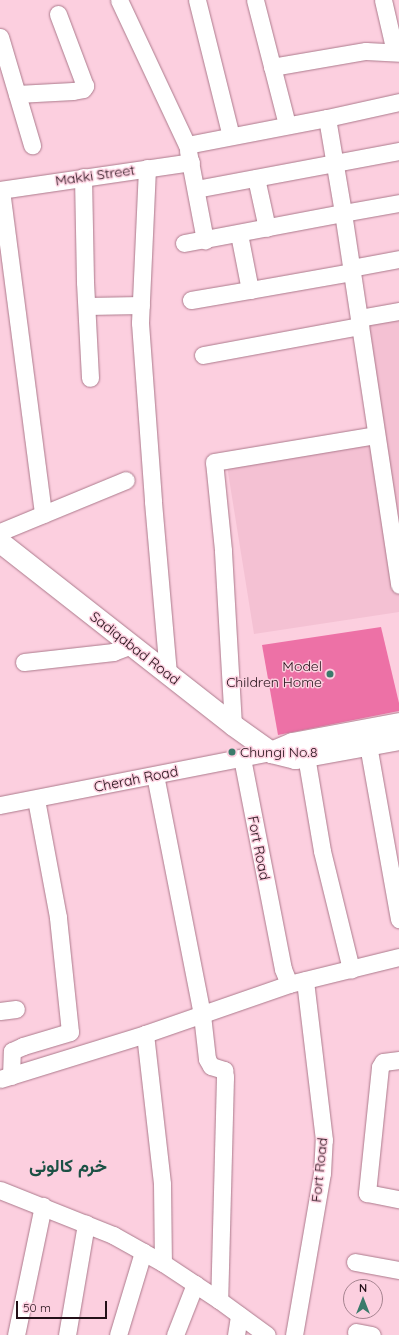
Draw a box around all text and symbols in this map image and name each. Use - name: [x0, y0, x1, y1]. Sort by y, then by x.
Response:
- street label: Makki Street: [54, 161, 136, 189]
- street label: Sadiqabad Road: [87, 608, 183, 688]
- place label: Model Children Home: [226, 658, 322, 690]
- marker: Model Children Home: [325, 669, 335, 679]
- place label: Chungi No.8: [240, 744, 317, 760]
- marker: Chungi No.8: [227, 747, 237, 757]
- street label: Cherah Road: [93, 763, 179, 795]
- street label: Fort Road: [245, 815, 273, 881]
- street label: Fort Road: [307, 1137, 331, 1203]
- district label: خرم کالونی: [29, 1155, 107, 1177]
- north arrow: [343, 1279, 383, 1319]
- text: N: [359, 1281, 367, 1295]
- scale bar: [18, 1293, 109, 1319]
- text: 50 m: [23, 1300, 51, 1315]

